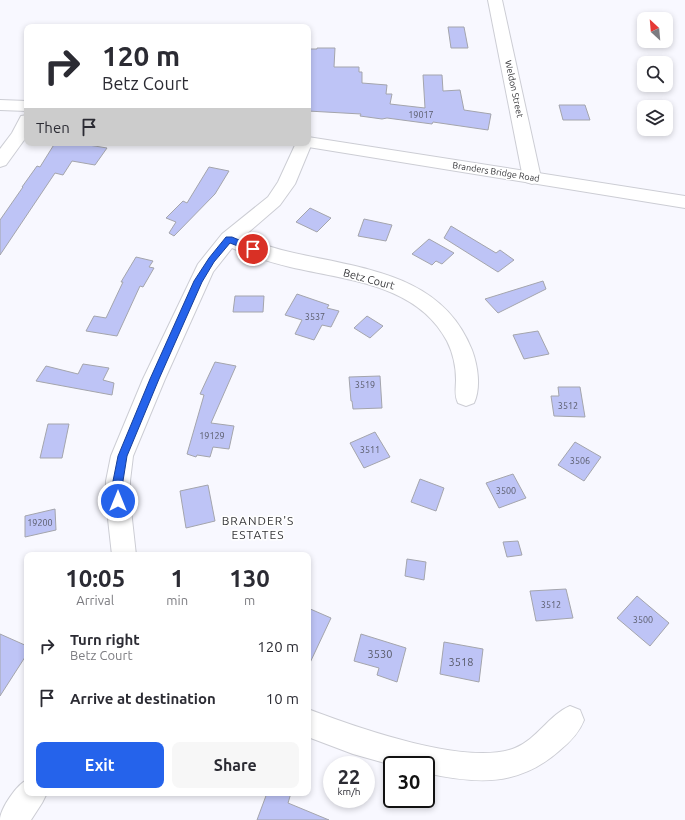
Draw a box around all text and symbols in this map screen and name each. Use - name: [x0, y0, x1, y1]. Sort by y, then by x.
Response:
- north arrow: [637, 12, 673, 48]
- map controls: [637, 12, 673, 136]
- icon: right: [36, 40, 88, 92]
- text: 120 m: [102, 40, 180, 71]
- button: search: [637, 56, 673, 92]
- street label: Weldon Street: [503, 59, 525, 119]
- text: Betz Court: [102, 73, 189, 93]
- button: layers: [637, 100, 673, 136]
- house number: 19017: [408, 110, 434, 120]
- icon: arrive: [78, 116, 100, 138]
- text: Then: [36, 119, 70, 136]
- street label: Branders Bridge Road: [452, 160, 540, 184]
- pin: [236, 232, 270, 266]
- icon: arrive: [242, 238, 264, 260]
- street label: Betz Court: [342, 266, 397, 292]
- house number: 3537: [305, 312, 325, 322]
- house number: 3519: [355, 380, 375, 390]
- house number: 3512: [558, 401, 578, 411]
- house number: 19129: [199, 431, 225, 441]
- house number: 3511: [360, 445, 380, 455]
- house number: 3506: [570, 456, 590, 466]
- position arrow: [97, 480, 139, 522]
- house number: 3500: [496, 486, 516, 496]
- district label: BRANDER'S ESTATES: [222, 514, 294, 541]
- house number: 19200: [27, 518, 53, 528]
- text: 10:05: [65, 565, 125, 592]
- text: 1: [170, 565, 184, 592]
- text: 130: [229, 565, 270, 592]
- text: Arrival: [76, 593, 114, 607]
- text: min: [166, 593, 188, 607]
- text: m: [244, 593, 255, 607]
- house number: 3512: [541, 600, 561, 610]
- house number: 3500: [633, 615, 653, 625]
- text: Turn right: [70, 631, 140, 648]
- icon: right: [36, 635, 58, 657]
- text: 120 m: [257, 638, 299, 655]
- text: Betz Court: [70, 648, 133, 662]
- house number: 3530: [368, 648, 392, 660]
- house number: 3518: [449, 656, 473, 668]
- icon: arrive: [36, 687, 58, 709]
- text: Arrive at destination: [70, 690, 216, 707]
- text: 10 m: [266, 690, 299, 707]
- button: Exit: [36, 742, 164, 788]
- button: Share: [172, 742, 299, 788]
- speed limit sign: 30: [383, 756, 435, 808]
- text: 22: [338, 765, 360, 788]
- text: km/h: [337, 786, 361, 797]

